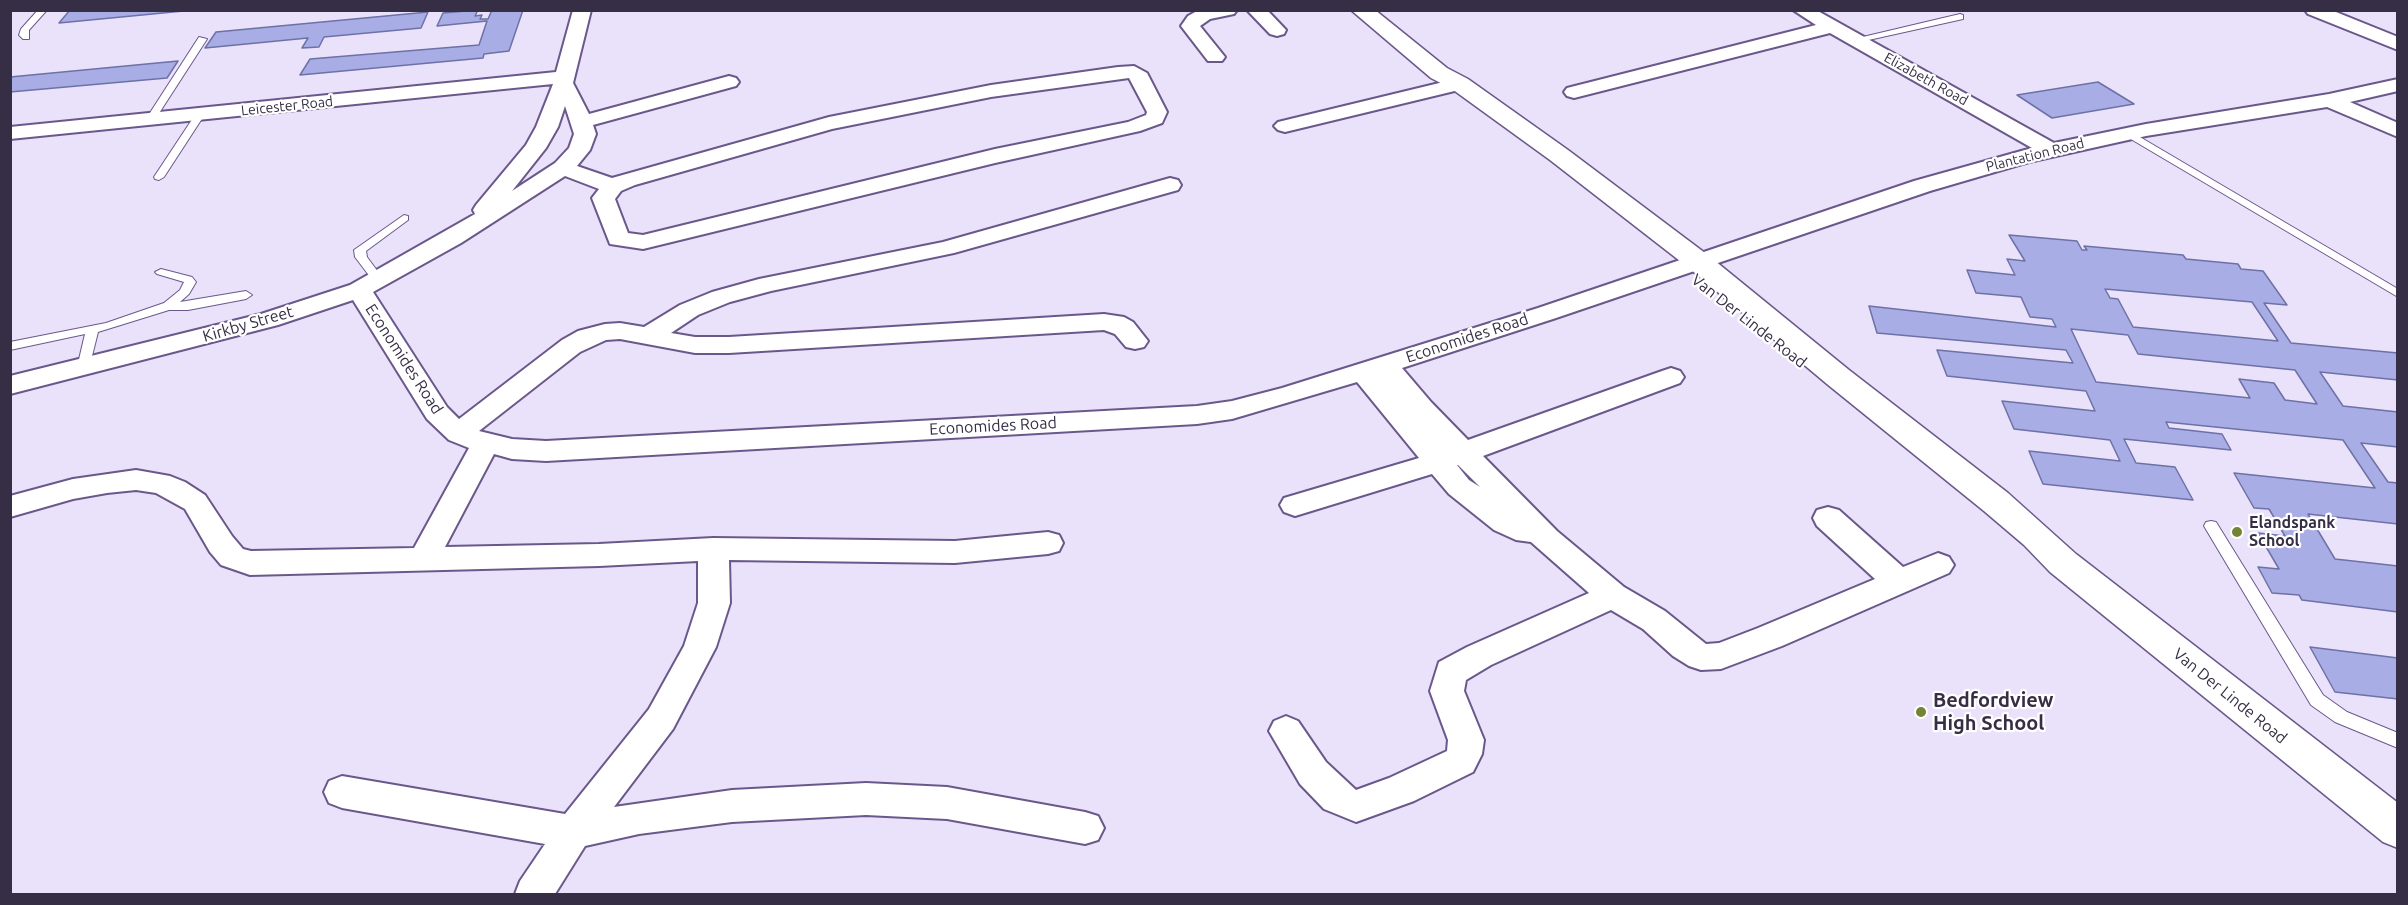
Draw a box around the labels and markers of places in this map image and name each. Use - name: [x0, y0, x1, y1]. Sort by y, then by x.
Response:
- place label: Elandspank School: [2249, 513, 2335, 551]
- marker: Elandspank School: [2230, 525, 2244, 539]
- place label: Bedfordview High School: [1933, 688, 2053, 735]
- marker: Bedfordview High School: [1914, 705, 1928, 719]

